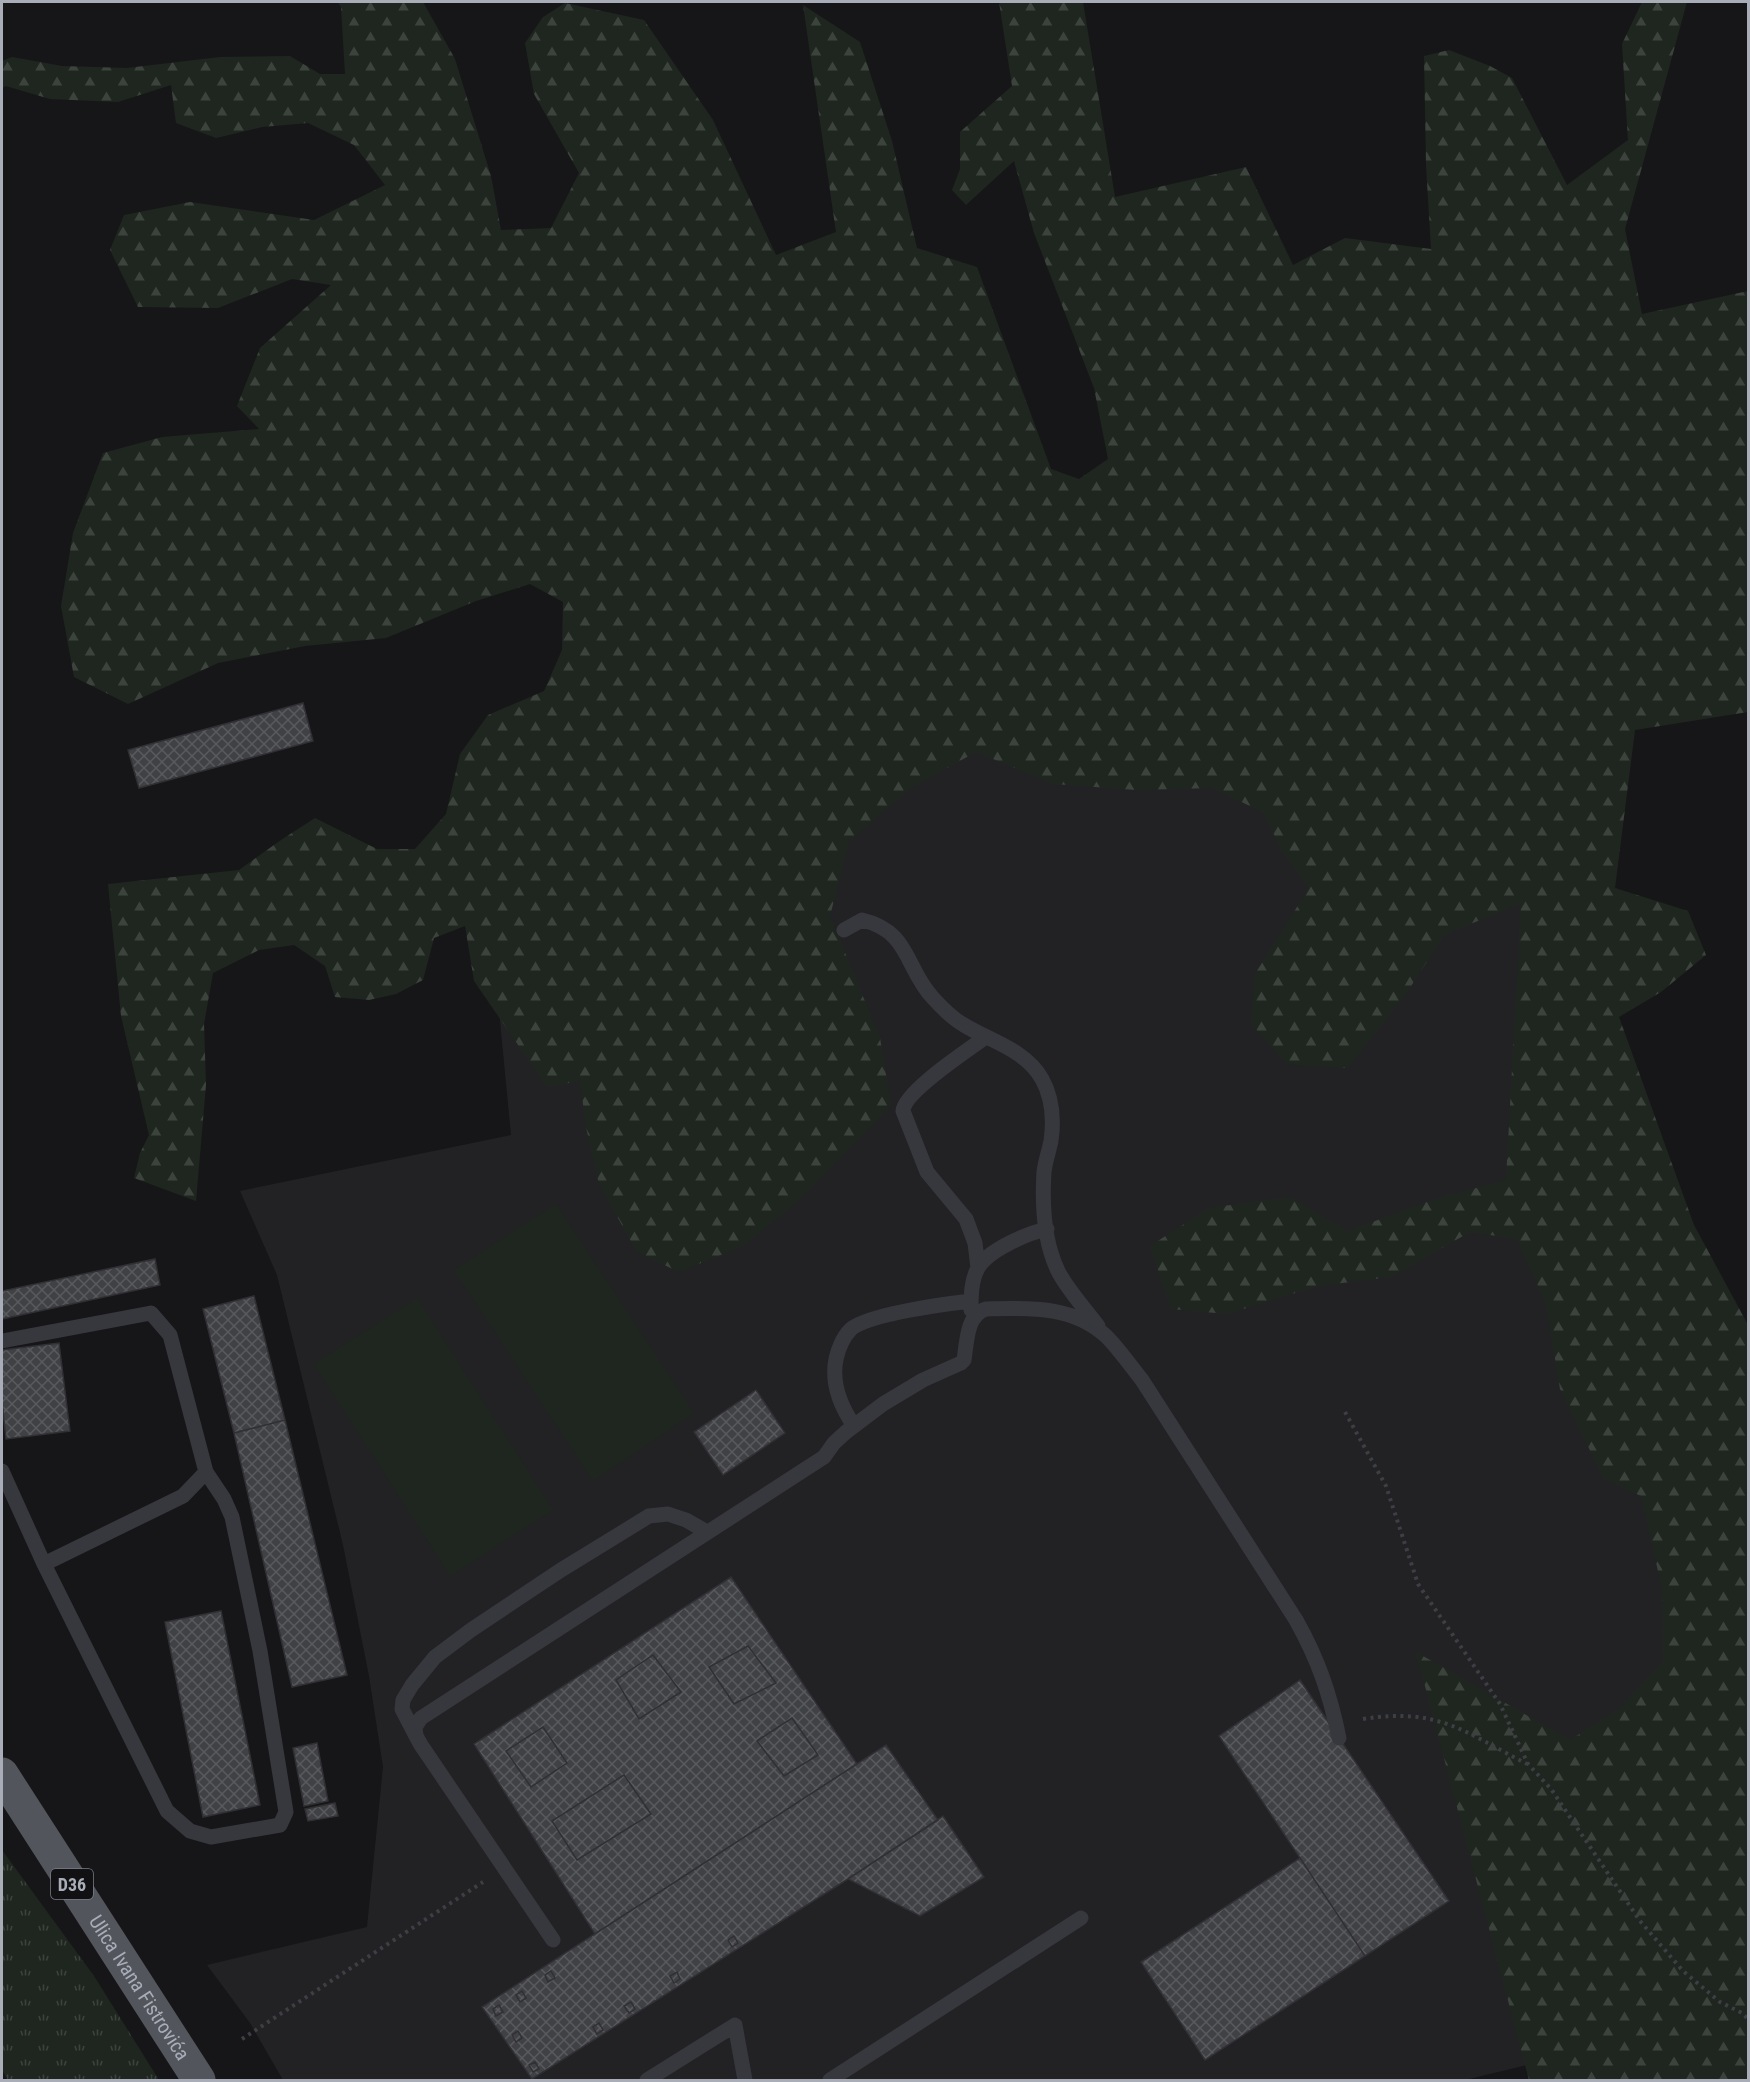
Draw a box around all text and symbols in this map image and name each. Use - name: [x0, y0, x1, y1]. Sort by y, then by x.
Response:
- road number: D36: [51, 1869, 93, 1899]
- street label: Ulica Ivana Fistrovića: [84, 1911, 195, 2065]

